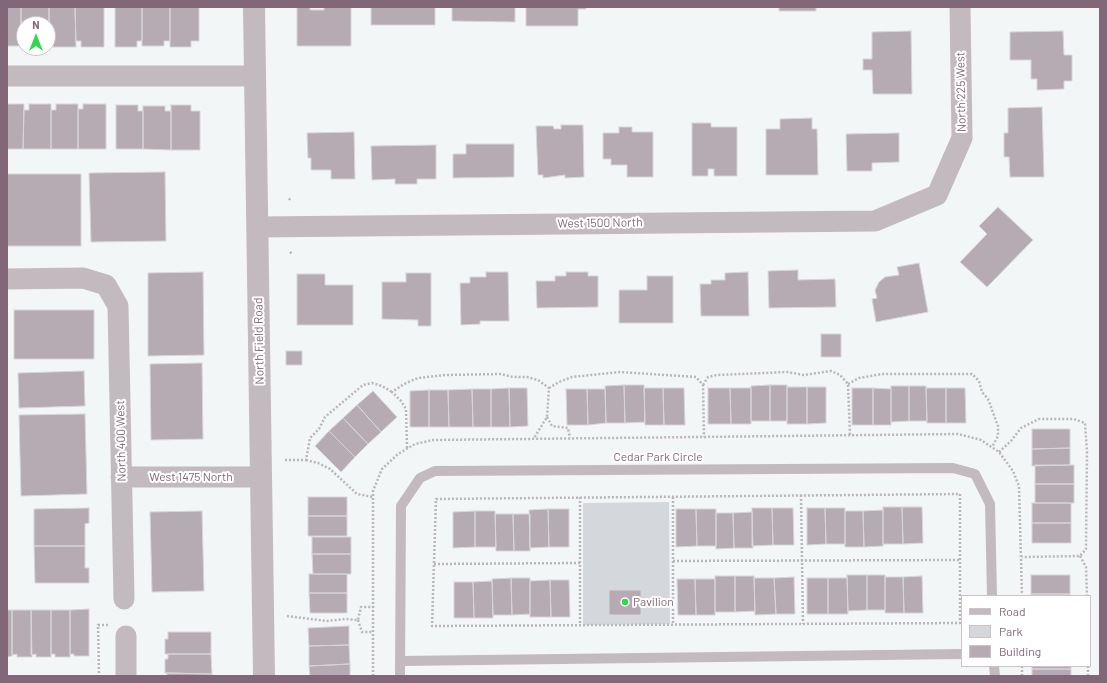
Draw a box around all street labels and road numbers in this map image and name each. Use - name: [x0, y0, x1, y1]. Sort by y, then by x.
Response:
- street label: North 225 West: [953, 52, 969, 132]
- street label: West 1500 North: [557, 215, 643, 231]
- street label: North Field Road: [251, 297, 267, 385]
- street label: North 400 West: [113, 400, 129, 482]
- street label: Cedar Park Circle: [613, 450, 703, 464]
- street label: West 1475 North: [149, 470, 233, 484]

